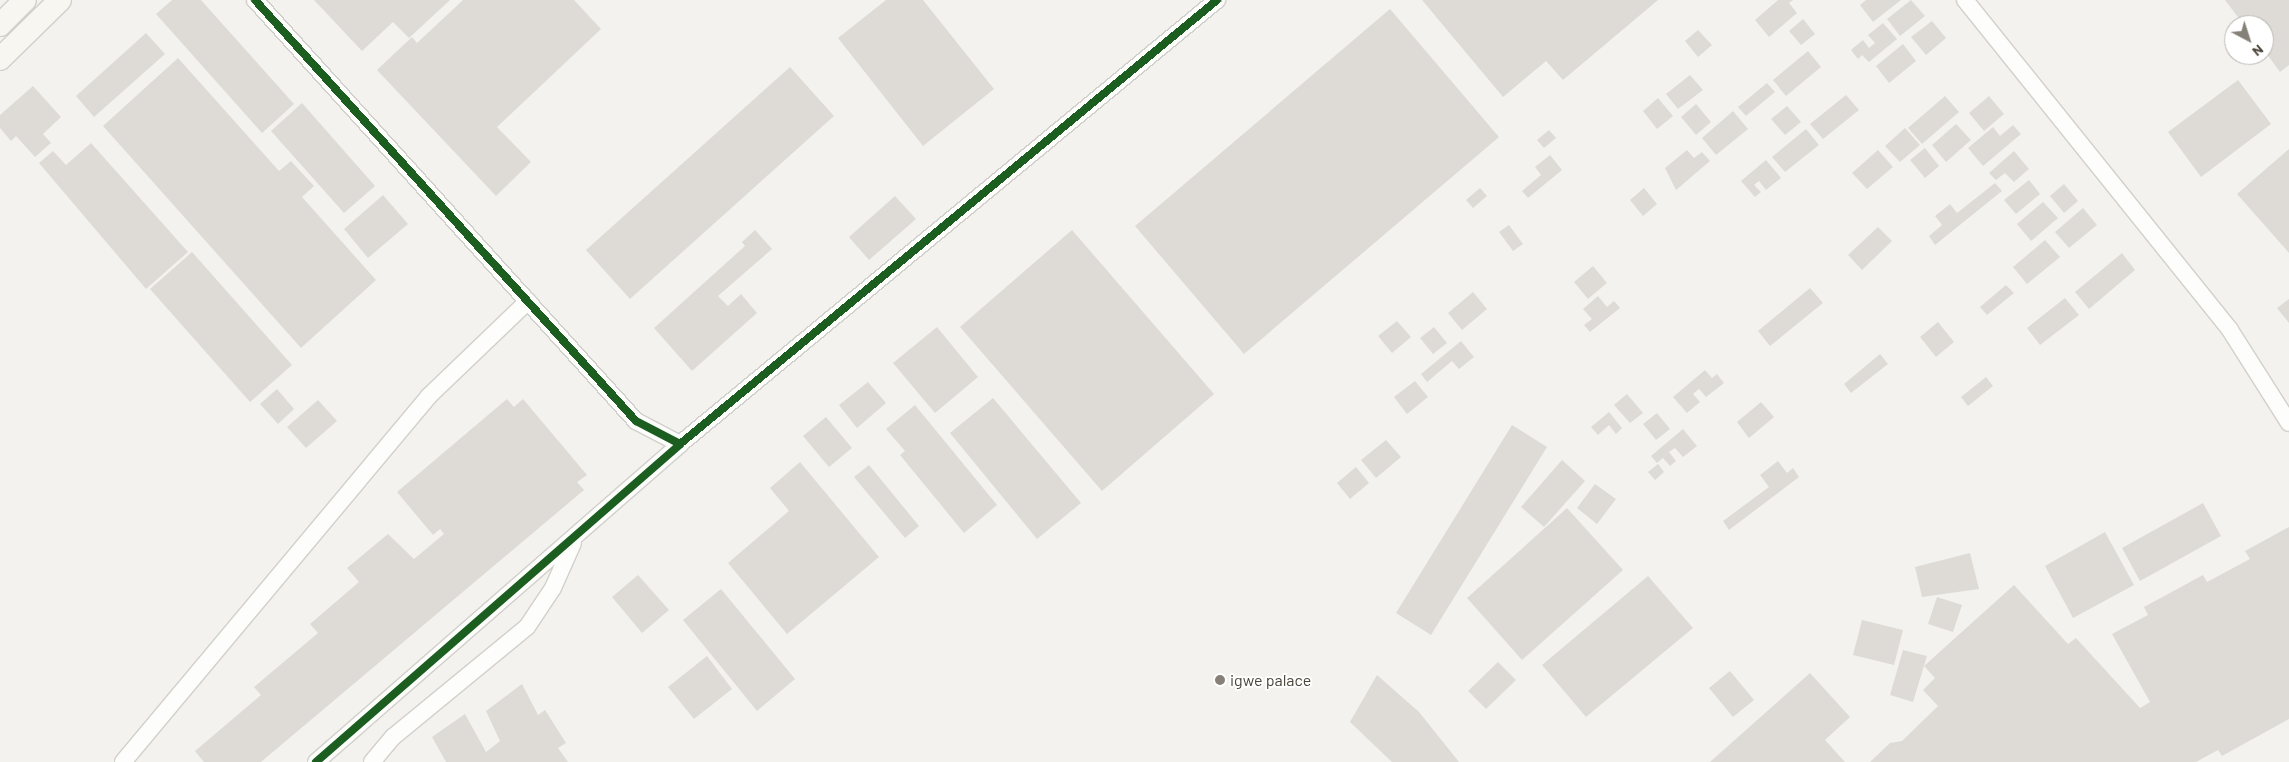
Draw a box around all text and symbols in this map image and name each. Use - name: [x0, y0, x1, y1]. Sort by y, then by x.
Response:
- north arrow: [2224, 15, 2274, 65]
- text: N: [2249, 42, 2267, 61]
- place label: igwe palace: [1230, 670, 1311, 690]
- marker: igwe palace: [1214, 674, 1226, 686]

